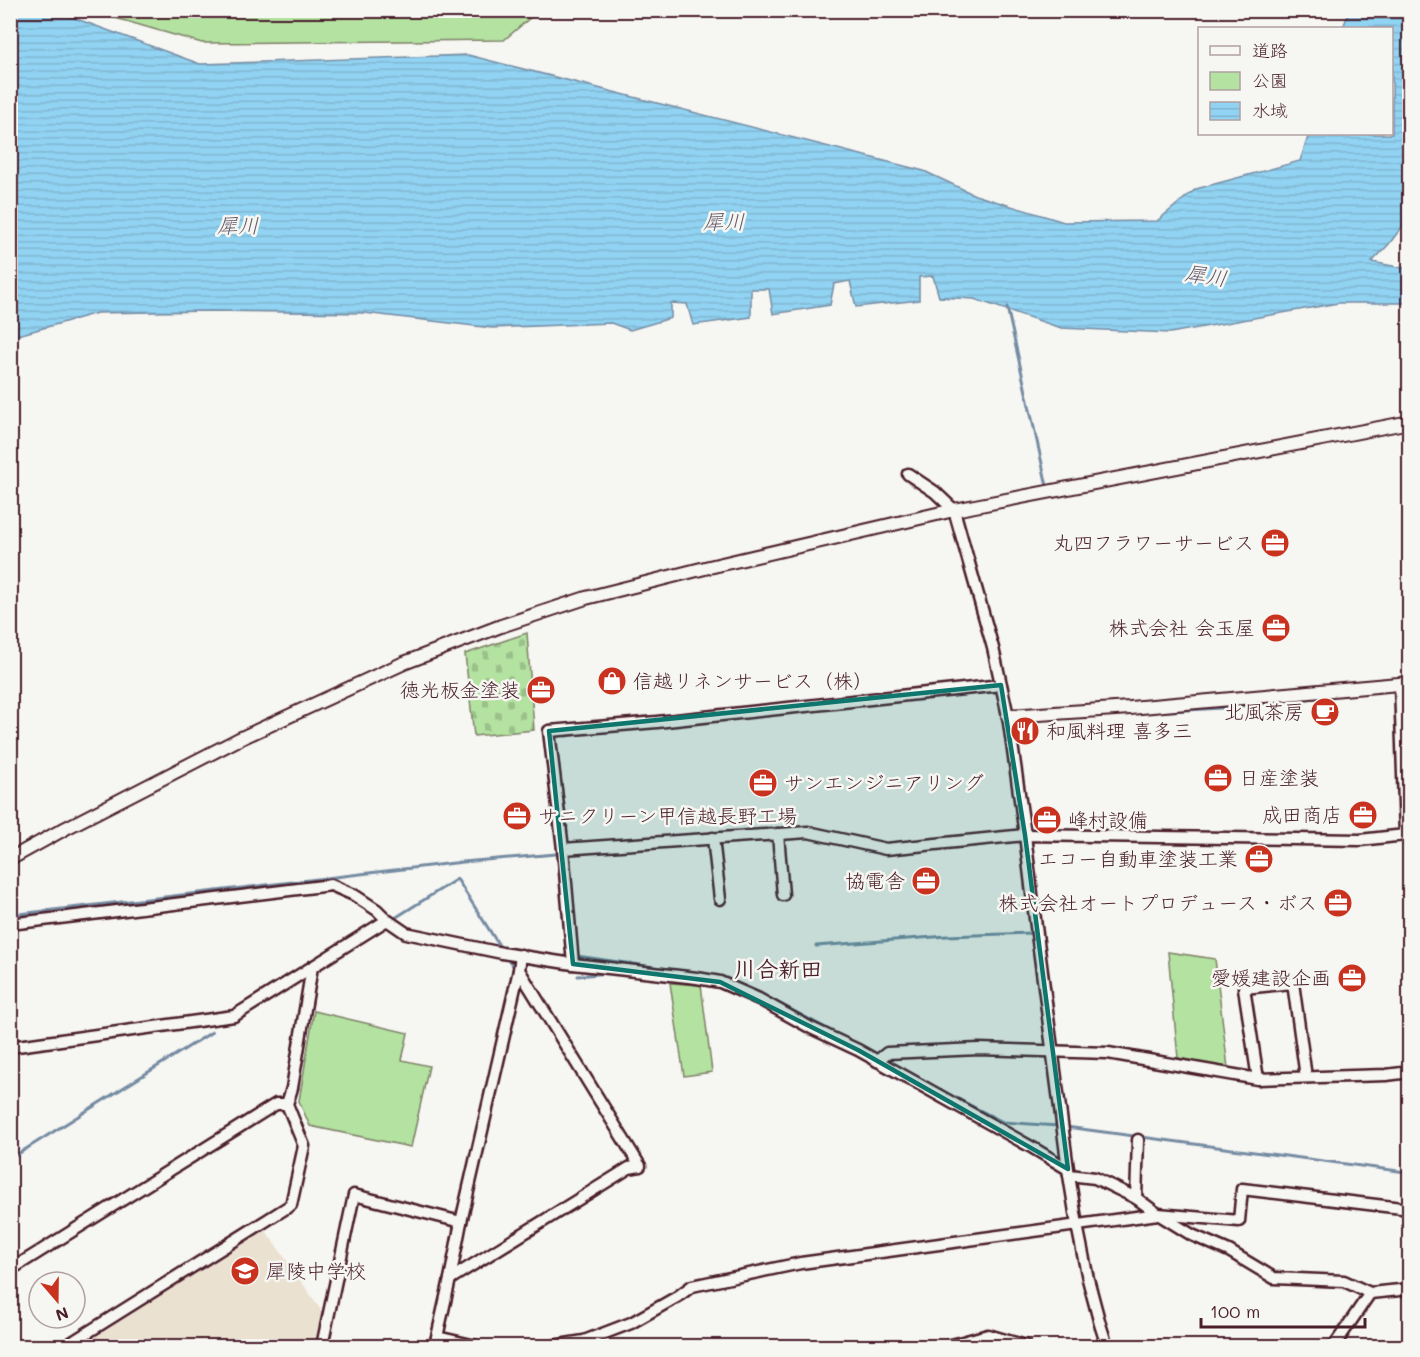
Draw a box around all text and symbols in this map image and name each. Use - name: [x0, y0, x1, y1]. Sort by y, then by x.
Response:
- legend: [1198, 27, 1393, 135]
- text: 道路: [1252, 38, 1288, 62]
- text: 公園: [1252, 68, 1288, 92]
- text: 水域: [1252, 98, 1288, 122]
- water label: 犀川: [703, 207, 745, 234]
- water label: 犀川: [217, 211, 259, 238]
- water label: 犀川: [1183, 258, 1229, 291]
- office icon: 丸四フラワーサービス: [1259, 527, 1291, 559]
- place label: 丸四フラワーサービス: [1053, 529, 1254, 555]
- office icon: 株式会社 会玉屋: [1260, 612, 1292, 644]
- place label: 株式会社 会玉屋: [1109, 614, 1255, 640]
- shop icon: 信越リネンサービス（株）: [596, 665, 628, 697]
- place label: 信越リネンサービス（株）: [633, 667, 873, 693]
- office icon: 徳光板金塗装: [525, 674, 557, 706]
- place label: 徳光板金塗装: [400, 676, 520, 702]
- cafe icon: 北風茶房: [1309, 696, 1341, 728]
- place label: 北風茶房: [1224, 698, 1304, 724]
- restaurant icon: 和風料理 喜多三: [1009, 715, 1041, 747]
- place label: 和風料理 喜多三: [1046, 717, 1192, 743]
- office icon: 日産塗装: [1202, 762, 1234, 794]
- place label: 日産塗装: [1239, 764, 1319, 790]
- office icon: サンエンジニアリング: [747, 767, 779, 799]
- place label: サンエンジニアリング: [784, 769, 984, 795]
- office icon: 成田商店: [1347, 799, 1379, 831]
- office icon: サニクリーン甲信越長野工場: [501, 800, 533, 832]
- place label: 成田商店: [1262, 801, 1342, 827]
- place label: サニクリーン甲信越長野工場: [538, 802, 797, 828]
- office icon: 峰村設備: [1031, 804, 1063, 836]
- place label: 峰村設備: [1068, 806, 1148, 832]
- office icon: エコー自動車塗装工業: [1243, 843, 1275, 875]
- place label: エコー自動車塗装工業: [1038, 845, 1238, 871]
- office icon: 協電舎: [910, 865, 942, 897]
- place label: 協電舎: [845, 867, 905, 893]
- office icon: 株式会社オートプロデュース・ボス: [1322, 887, 1354, 919]
- place label: 株式会社オートプロデュース・ボス: [998, 889, 1317, 915]
- district label: 川合新田: [734, 954, 822, 983]
- office icon: 愛媛建設企画: [1336, 962, 1368, 994]
- place label: 愛媛建設企画: [1211, 964, 1331, 990]
- school or university icon: 犀陵中学校: [229, 1255, 261, 1287]
- place label: 犀陵中学校: [266, 1257, 366, 1283]
- north arrow: [27, 1270, 87, 1330]
- scale bar: [1201, 1291, 1364, 1329]
- text: 100 m: [1210, 1299, 1260, 1323]
- text: N: [53, 1303, 72, 1327]

